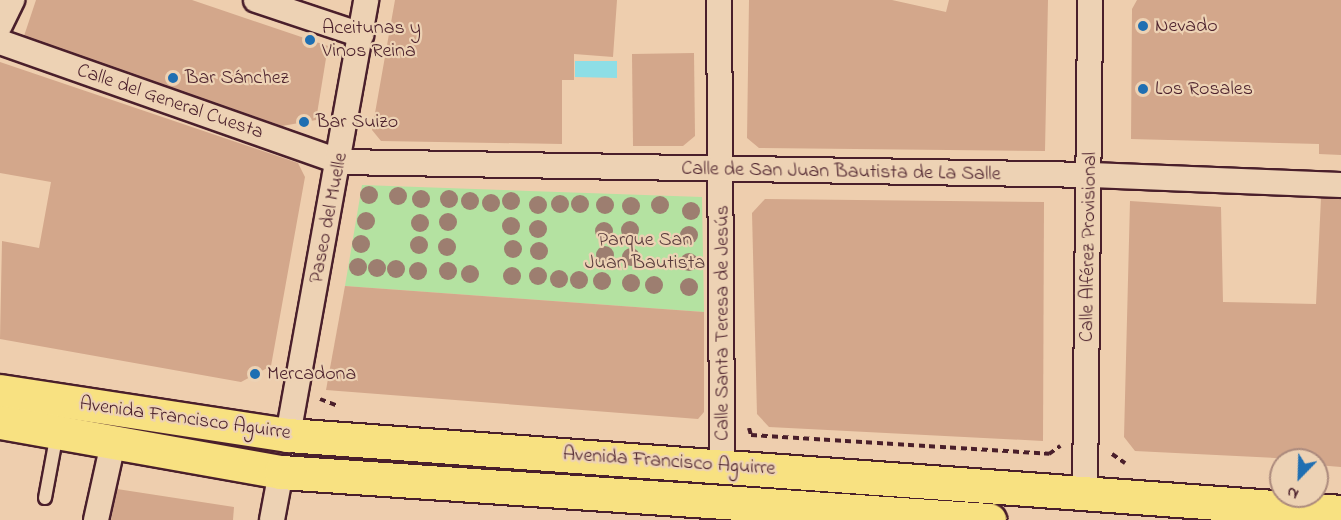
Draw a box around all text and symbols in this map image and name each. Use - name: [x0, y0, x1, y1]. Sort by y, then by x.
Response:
- place label: Nevado: [1155, 14, 1218, 38]
- place label: Aceitunas y Vinos Reina: [322, 16, 421, 63]
- marker: Nevado: [1136, 19, 1150, 33]
- marker: Aceitunas y Vinos Reina: [303, 33, 317, 47]
- street label: Calle del General Cuesta: [74, 59, 266, 145]
- place label: Bar Sánchez: [185, 66, 289, 90]
- marker: Bar Sánchez: [166, 71, 180, 85]
- place label: Los Rosales: [1155, 77, 1253, 101]
- marker: Los Rosales: [1136, 82, 1150, 96]
- place label: Bar Suizo: [316, 110, 398, 134]
- marker: Bar Suizo: [297, 115, 311, 129]
- street label: Paseo del Muelle: [305, 151, 353, 285]
- street label: Calle Alférez Provisional: [1075, 152, 1103, 342]
- street label: Calle de San Juan Bautista de La Salle: [681, 157, 1001, 187]
- street label: Calle Santa Teresa de Jesús: [711, 205, 735, 441]
- park label: Parque San Juan Bautista: [585, 228, 705, 275]
- place label: Mercadona: [267, 362, 356, 386]
- marker: Mercadona: [248, 367, 262, 381]
- street label: Avenida Francisco Aguirre: [78, 392, 292, 446]
- street label: Avenida Francisco Aguirre: [562, 443, 776, 481]
- north arrow: [1269, 448, 1329, 508]
- text: N: [1283, 480, 1302, 506]

